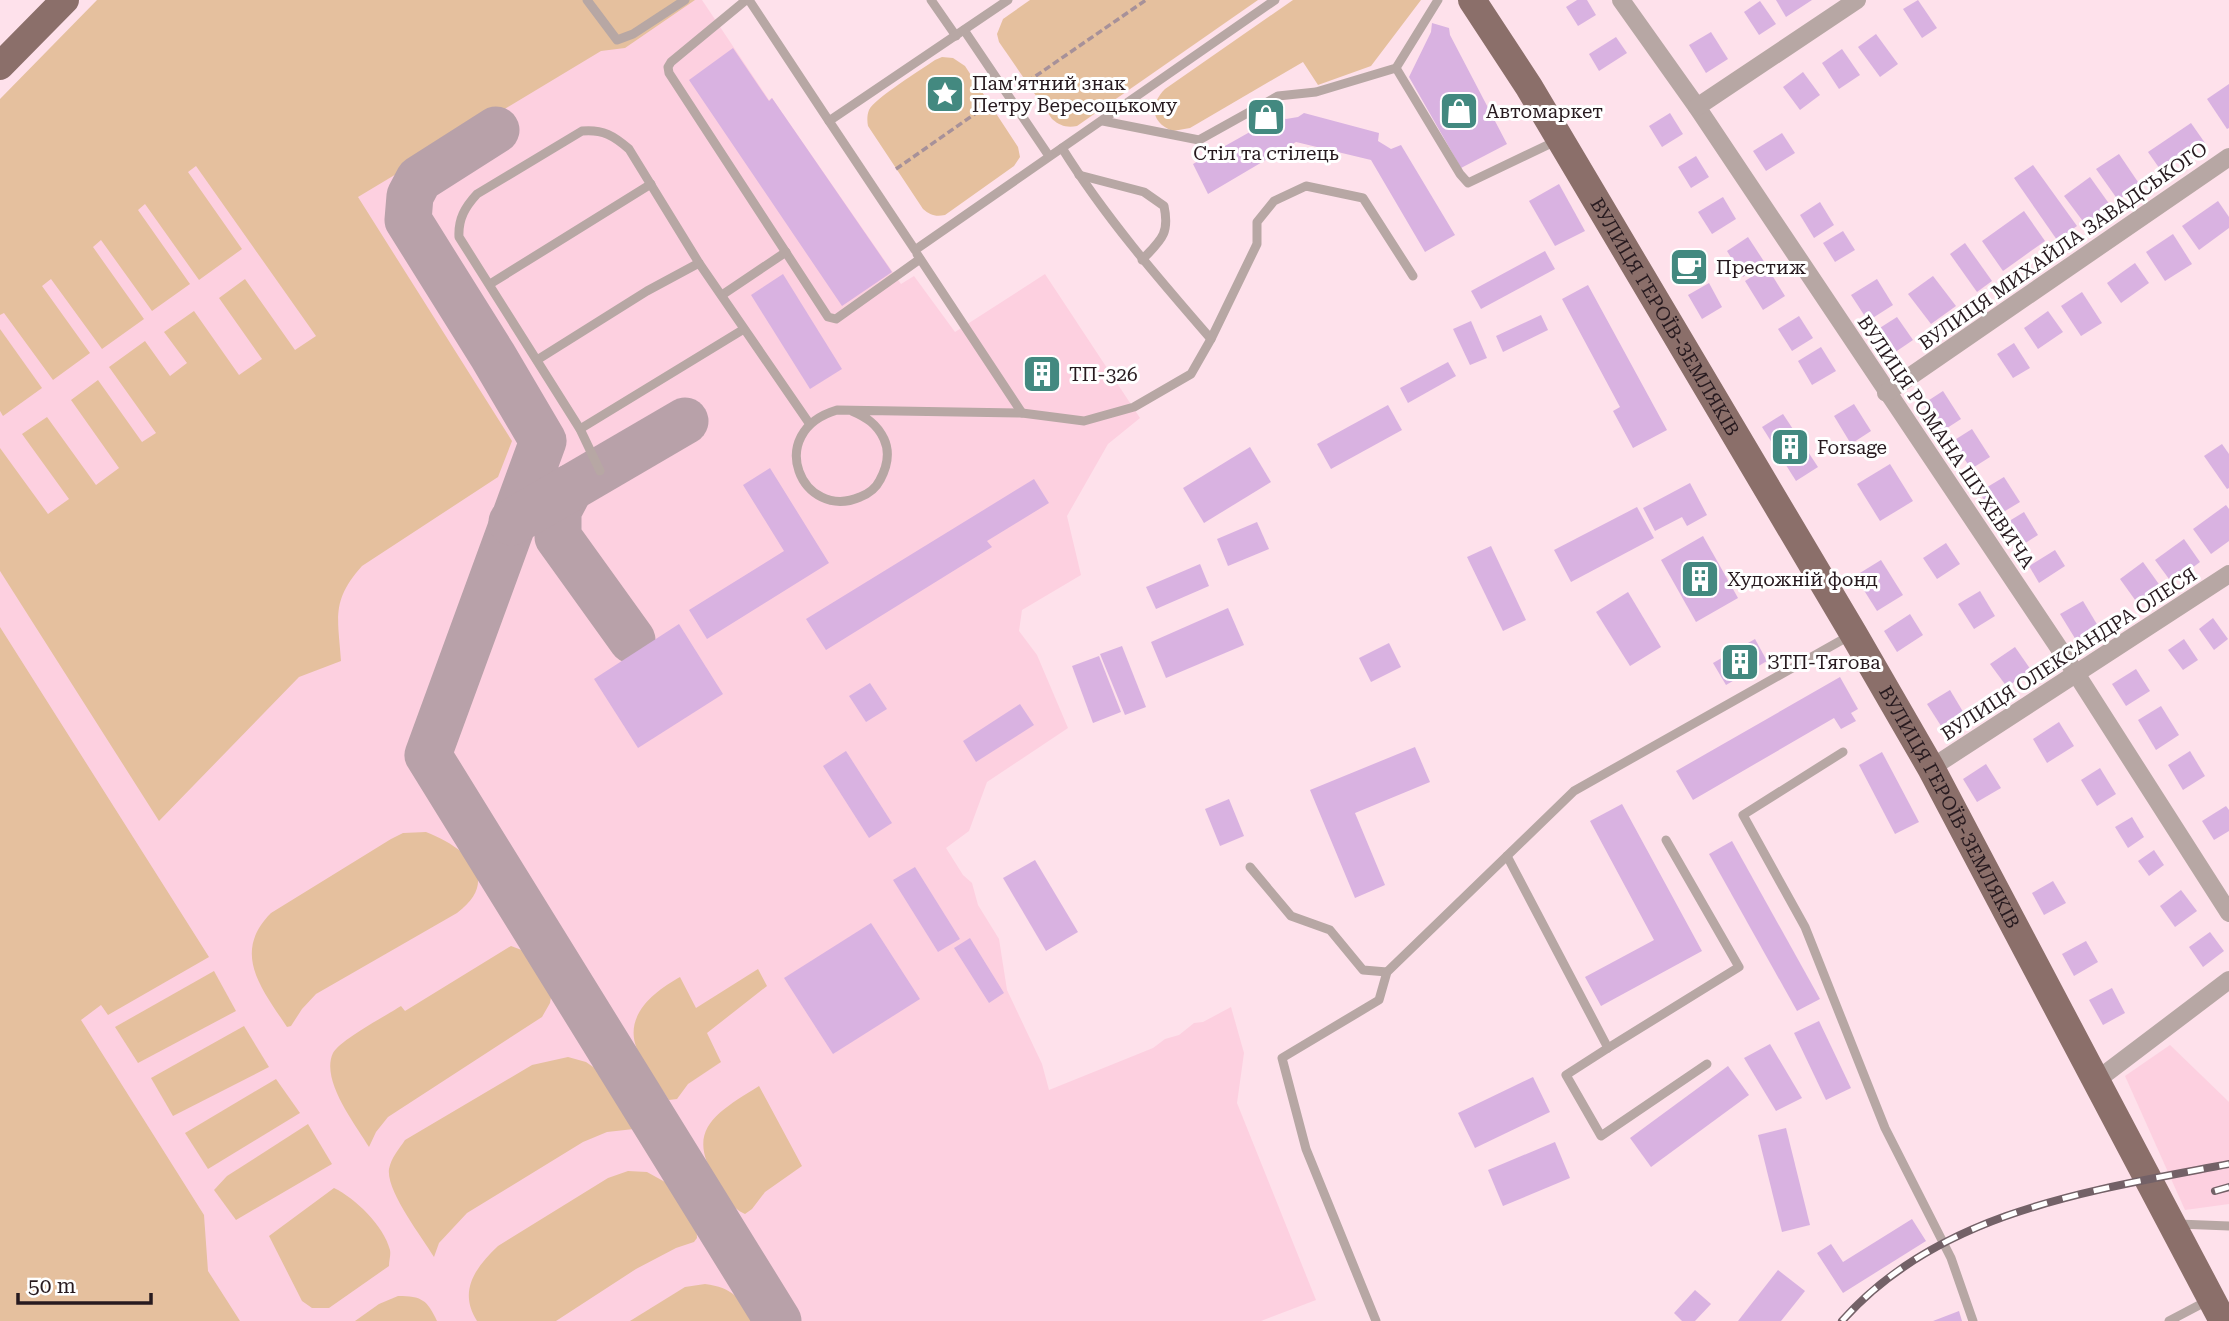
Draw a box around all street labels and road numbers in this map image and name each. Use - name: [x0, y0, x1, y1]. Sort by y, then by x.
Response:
- street label: ВУЛИЦЯ МИХАЙЛА ЗАВАДСЬКОГО: [1914, 137, 2212, 355]
- street label: ВУЛИЦЯ ГЕРОЇВ-ЗЕМЛЯКІВ: [1586, 193, 1745, 440]
- street label: ВУЛИЦЯ РОМАНА ШУХЕВИЧА: [1853, 311, 2040, 573]
- street label: ВУЛИЦЯ ОЛЕКСАНДРА ОЛЕСЯ: [1937, 563, 2201, 745]
- street label: ВУЛИЦЯ ГЕРОЇВ-ЗЕМЛЯКІВ: [1874, 682, 2025, 932]

